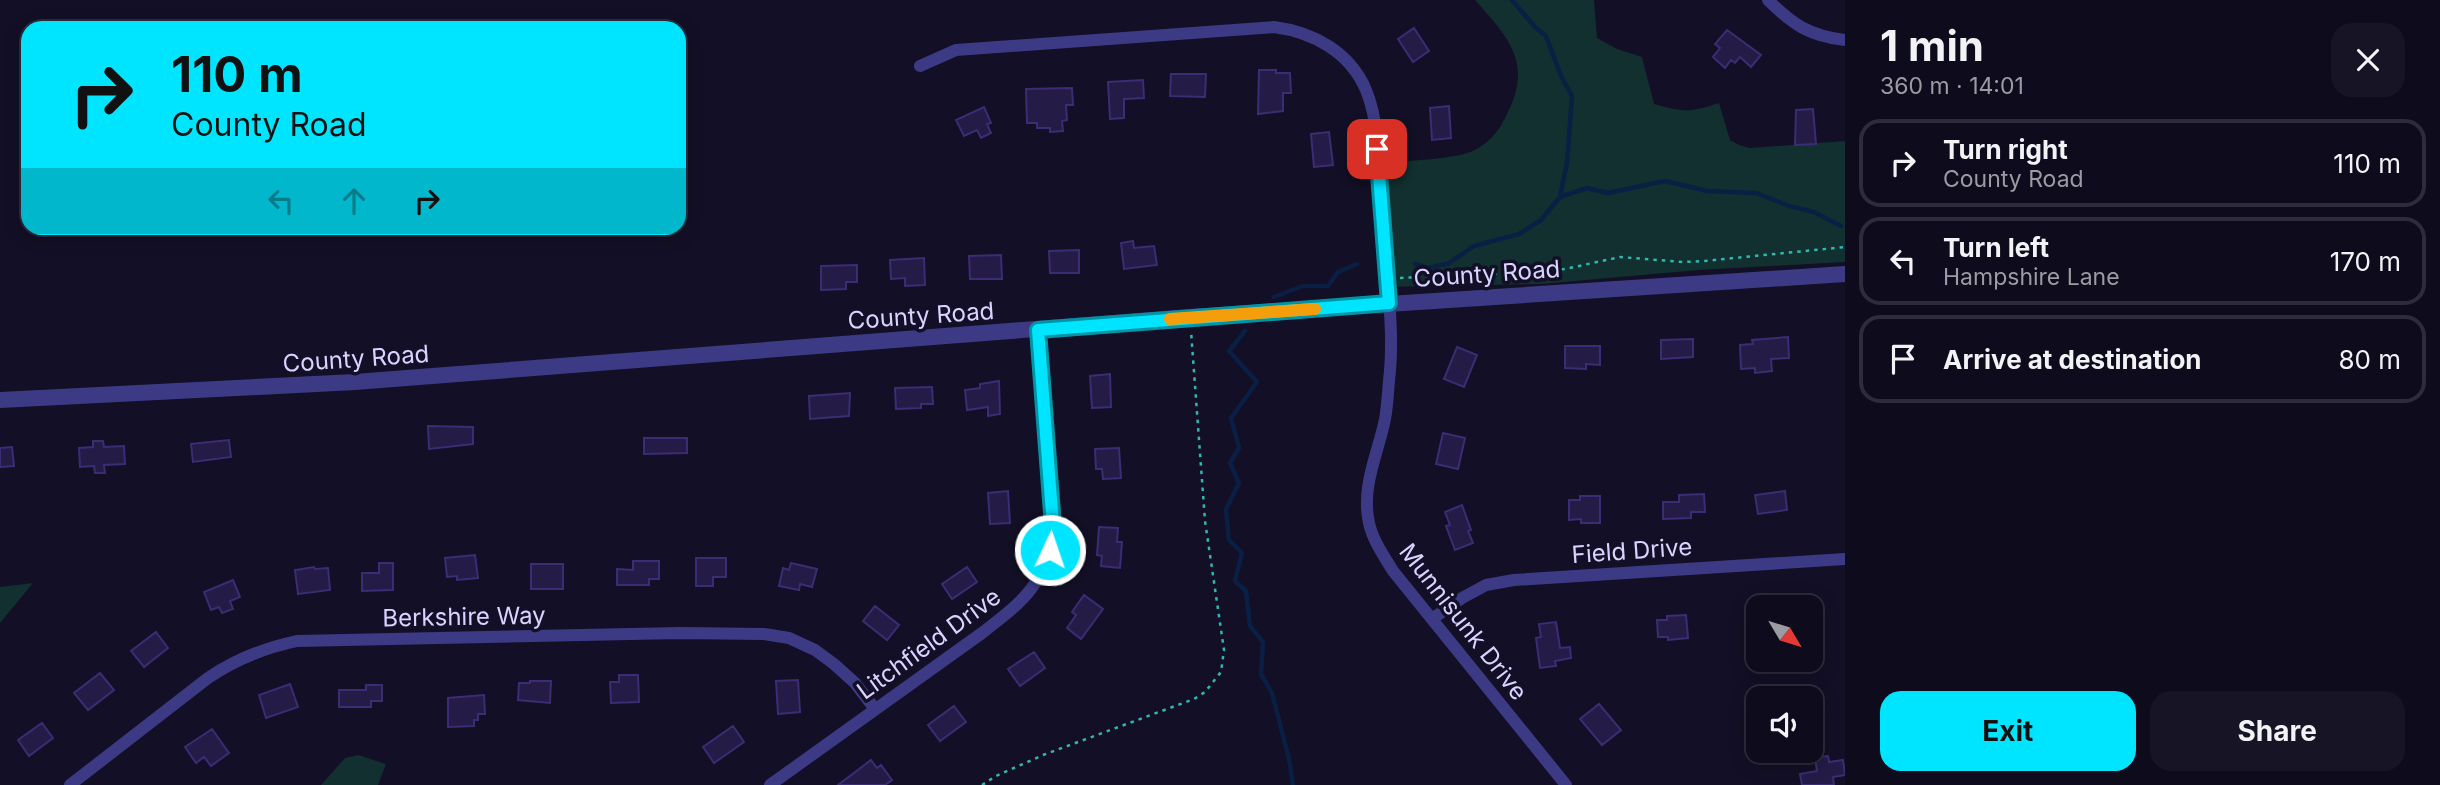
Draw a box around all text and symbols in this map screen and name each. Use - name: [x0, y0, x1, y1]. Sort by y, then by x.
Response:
- text: 1 min: [1880, 20, 1984, 71]
- button: close: [2331, 23, 2405, 97]
- text: 110 m: [171, 45, 303, 104]
- icon: right: [56, 49, 147, 140]
- text: 360 m · 14:01: [1880, 72, 2024, 100]
- text: County Road: [171, 105, 367, 144]
- pin: [1347, 119, 1407, 179]
- icon: arrive: [1358, 130, 1396, 168]
- text: Turn right: [1943, 134, 2068, 165]
- icon: right: [1884, 144, 1922, 182]
- text: 110 m: [2333, 148, 2401, 179]
- text: County Road: [1943, 165, 2084, 193]
- icon: left: [262, 182, 300, 220]
- icon: ahead: [335, 182, 373, 220]
- icon: right: [408, 182, 446, 220]
- text: Turn left: [1943, 232, 2049, 263]
- icon: left: [1884, 242, 1922, 280]
- text: 170 m: [2330, 246, 2401, 277]
- street label: County Road: [1413, 254, 1561, 293]
- text: Hampshire Lane: [1943, 263, 2120, 291]
- street label: County Road: [847, 296, 995, 335]
- street label: County Road: [282, 339, 430, 378]
- icon: arrive: [1884, 340, 1922, 378]
- text: Arrive at destination: [1943, 344, 2202, 375]
- text: 80 m: [2338, 344, 2401, 375]
- position arrow: [1013, 513, 1087, 587]
- street label: Field Drive: [1571, 532, 1693, 569]
- street label: Munnisunk Drive: [1393, 538, 1533, 706]
- street label: Litchfield Drive: [851, 582, 1006, 705]
- north arrow: [1746, 595, 1824, 672]
- map controls: [1746, 595, 1823, 763]
- street label: Berkshire Way: [382, 601, 546, 632]
- button: sound: [1746, 686, 1823, 763]
- button: Exit: [1880, 691, 2136, 771]
- button: Share: [2150, 691, 2405, 771]

